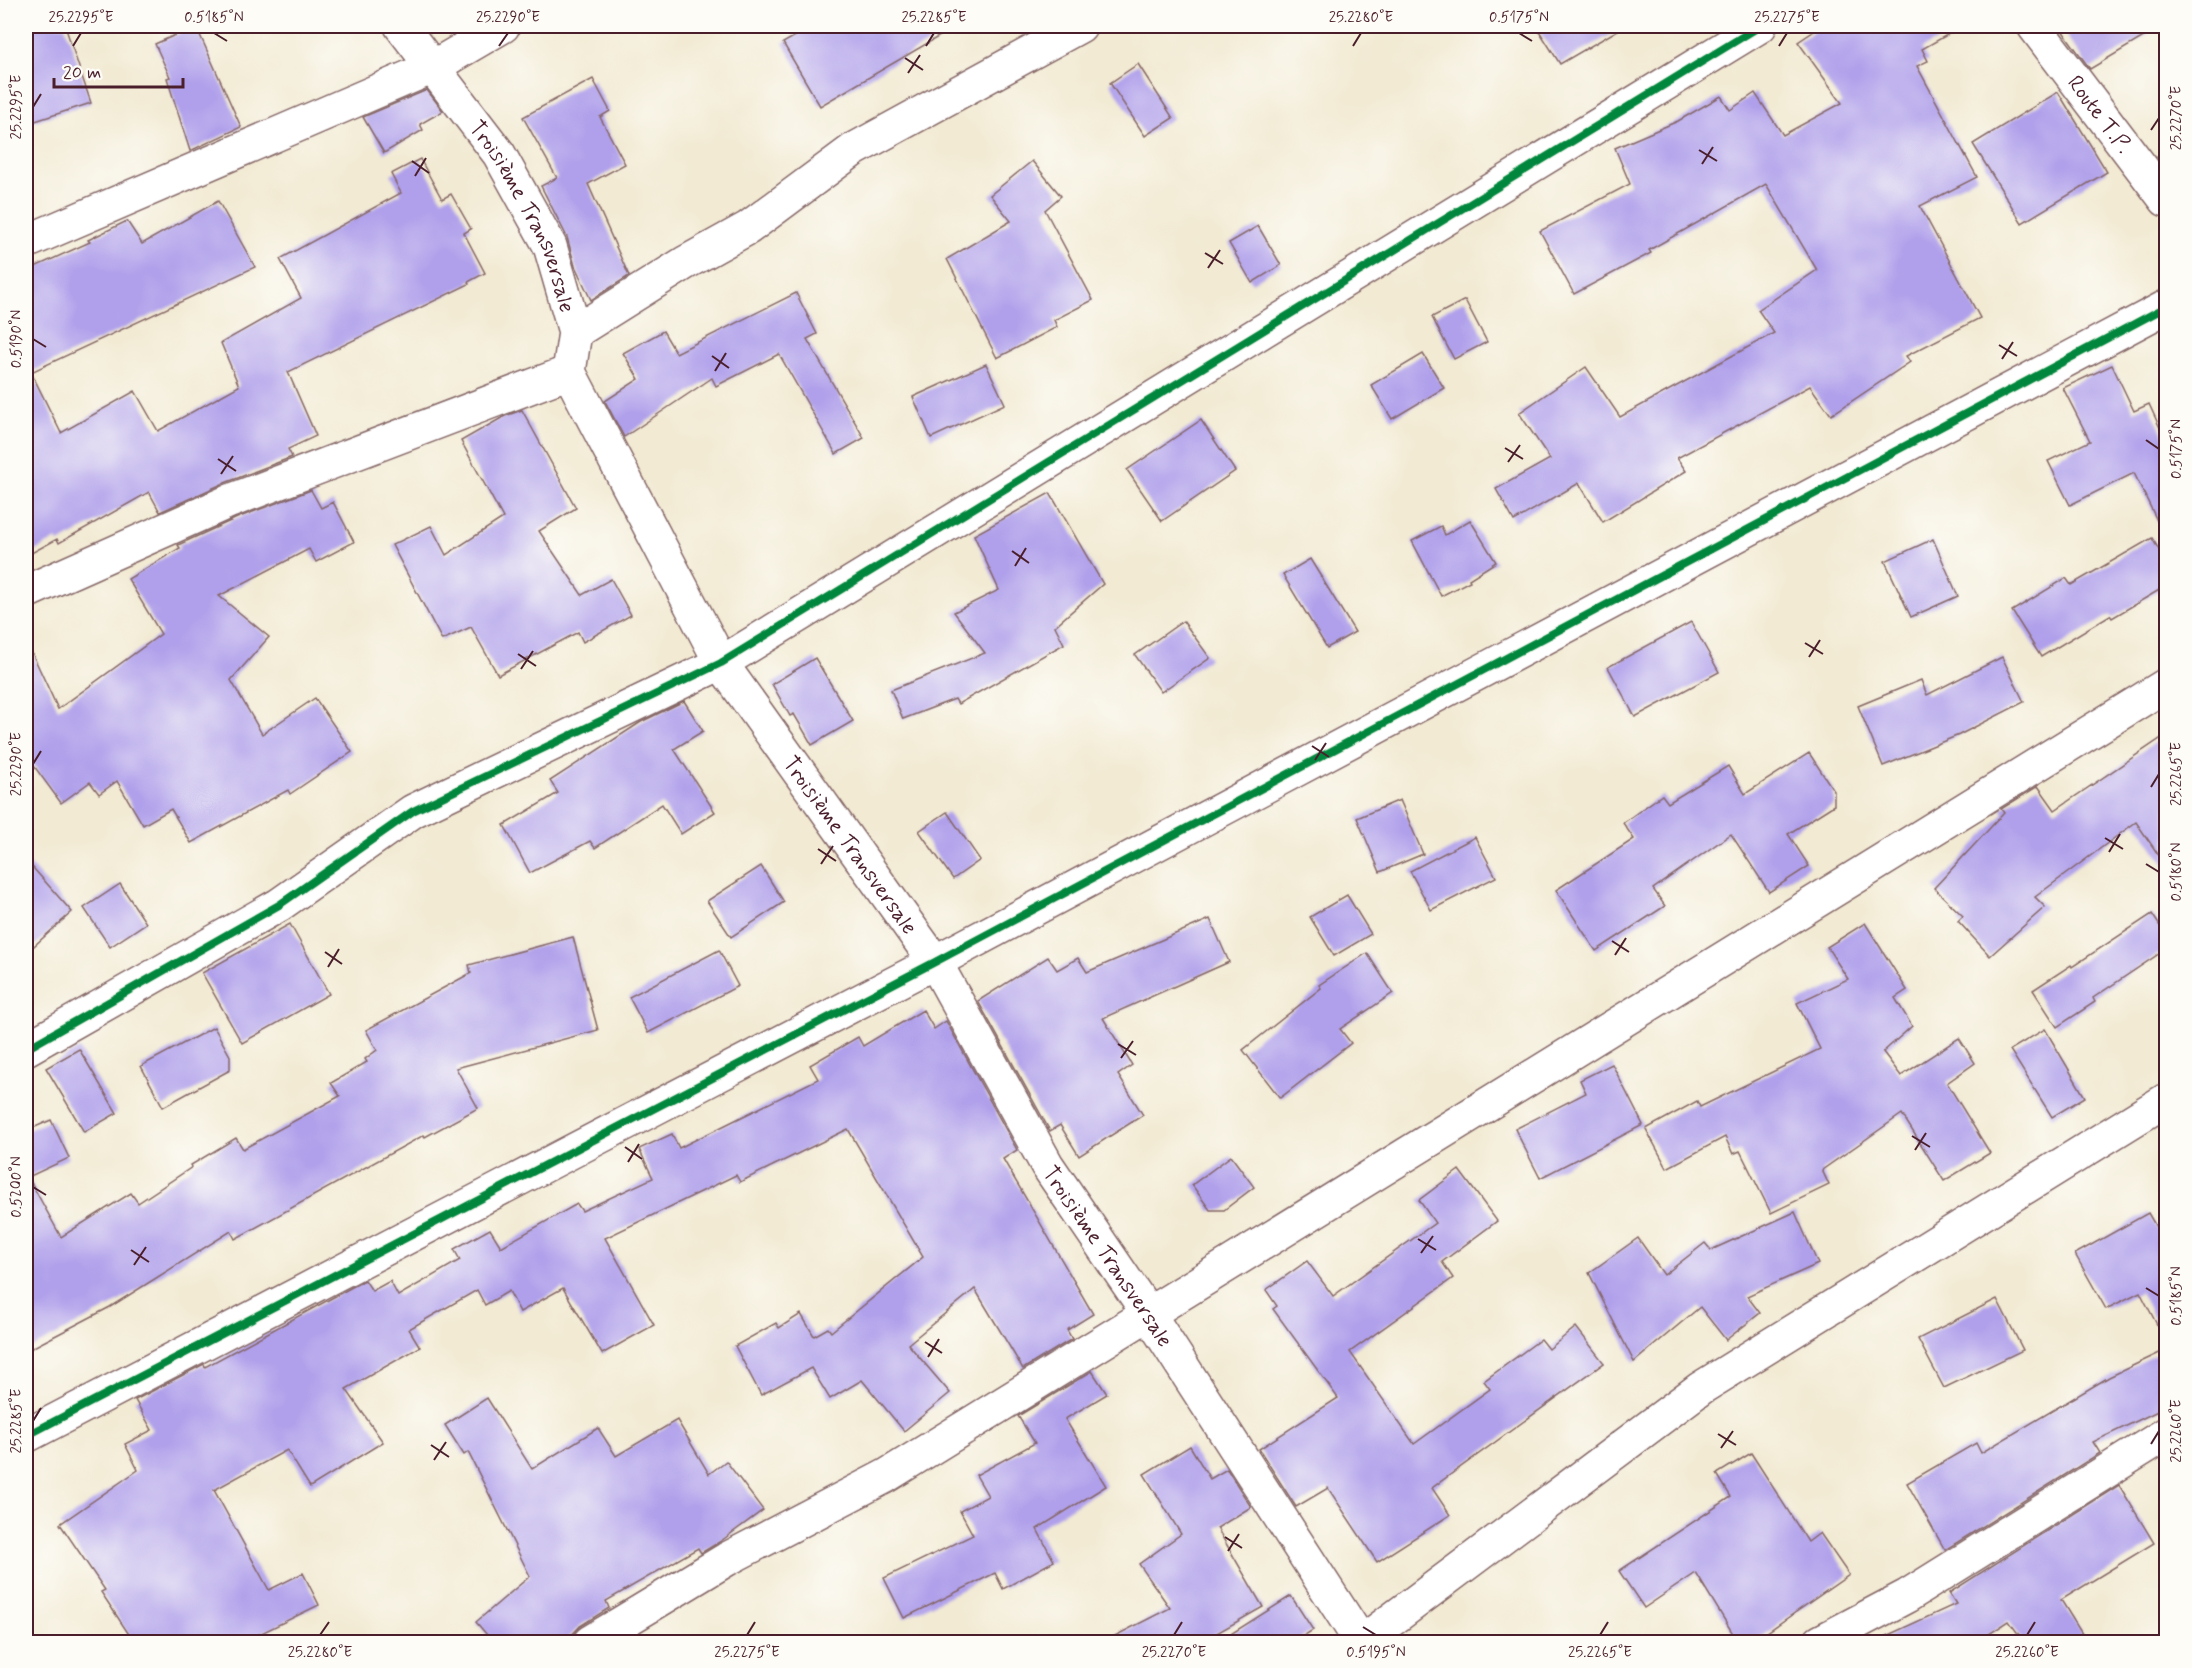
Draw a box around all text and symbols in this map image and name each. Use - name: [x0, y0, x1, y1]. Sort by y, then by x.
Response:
- text: 25.2295°E: [49, 8, 114, 28]
- text: 0.5185°N: [184, 8, 244, 28]
- text: 25.2290°E: [476, 8, 540, 28]
- text: 25.2285°E: [901, 8, 967, 28]
- text: 25.2280°E: [1329, 8, 1393, 28]
- text: 0.5175°N: [1489, 8, 1549, 28]
- text: 25.2275°E: [1754, 8, 1820, 28]
- scale bar: [54, 51, 183, 89]
- text: 20 m: [63, 61, 101, 85]
- street label: Route T.P.: [2060, 70, 2137, 159]
- text: 25.2295°E: [7, 74, 27, 139]
- text: 25.2270°E: [2167, 85, 2187, 150]
- street label: Troisième Transversale: [462, 115, 581, 316]
- text: 0.5190°N: [7, 310, 27, 368]
- text: 0.5175°N: [2167, 419, 2187, 479]
- text: 25.2290°E: [7, 732, 27, 796]
- text: 25.2265°E: [2167, 742, 2187, 806]
- street label: Troisième Transversale: [776, 751, 923, 941]
- text: 0.5180°N: [2167, 843, 2187, 901]
- text: 0.5200°N: [7, 1156, 27, 1218]
- street label: Troisième Transversale: [1036, 1161, 1178, 1353]
- text: 0.5185°N: [2167, 1266, 2187, 1326]
- text: 25.2285°E: [7, 1388, 27, 1454]
- text: 25.2260°E: [2167, 1399, 2187, 1463]
- text: 25.2280°E: [288, 1643, 352, 1663]
- text: 25.2275°E: [714, 1643, 780, 1663]
- text: 25.2270°E: [1142, 1643, 1207, 1663]
- text: 0.5195°N: [1346, 1643, 1406, 1663]
- text: 25.2265°E: [1568, 1643, 1632, 1663]
- text: 25.2260°E: [1995, 1643, 2059, 1663]

